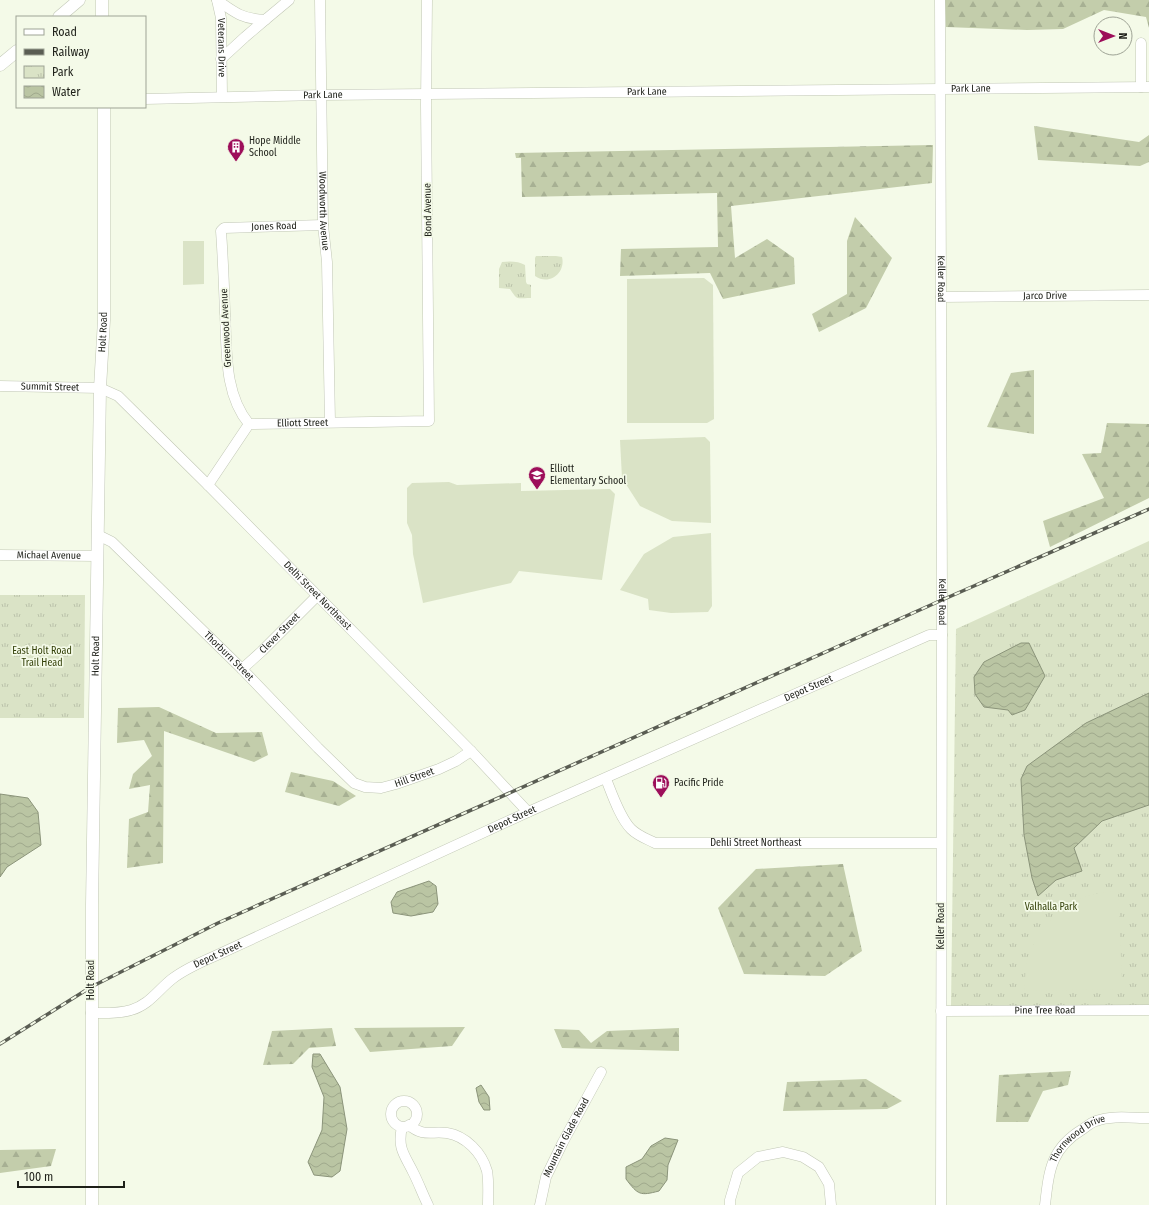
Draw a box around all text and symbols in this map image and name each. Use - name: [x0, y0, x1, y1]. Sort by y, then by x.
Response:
- legend: [16, 16, 146, 108]
- north arrow: [1093, 16, 1133, 56]
- street label: Veterans Drive: [215, 18, 228, 77]
- text: Road: [52, 25, 77, 39]
- text: N: [1116, 33, 1129, 39]
- text: Railway: [52, 45, 90, 59]
- text: Park: [52, 65, 74, 79]
- street label: Park Lane: [951, 83, 991, 95]
- text: Water: [52, 85, 81, 99]
- street label: Park Lane: [627, 86, 667, 98]
- street label: Park Lane: [303, 89, 343, 101]
- place label: Hope Middle School: [249, 135, 301, 159]
- building icon: Hope Middle School: [226, 137, 246, 162]
- street label: Woodworth Avenue: [316, 171, 332, 251]
- street label: Bond Avenue: [422, 183, 434, 237]
- street label: Jones Road: [251, 220, 297, 233]
- street label: Keller Road: [935, 256, 947, 302]
- street label: Greenwood Avenue: [218, 288, 234, 368]
- street label: Jarco Drive: [1023, 290, 1067, 302]
- street label: Holt Road: [96, 312, 110, 353]
- street label: Summit Street: [21, 380, 80, 394]
- street label: Elliott Street: [277, 417, 329, 430]
- place label: Elliott Elementary School: [550, 463, 626, 487]
- school or university icon: Elliott Elementary School: [527, 465, 547, 490]
- street label: Michael Avenue: [17, 549, 81, 562]
- street label: Delhi Street Northeast: [281, 559, 354, 633]
- street label: Keller Road: [936, 579, 948, 625]
- street label: Clever Street: [257, 610, 303, 656]
- street label: Thorburn Street: [201, 629, 257, 684]
- street label: Holt Road: [90, 636, 102, 676]
- park label: East Holt Road Trail Head: [12, 645, 72, 669]
- street label: Depot Street: [782, 672, 835, 704]
- street label: Hill Street: [393, 765, 436, 790]
- fuel station icon: Pacific Pride: [651, 773, 671, 798]
- place label: Pacific Pride: [674, 777, 724, 789]
- street label: Depot Street: [486, 803, 539, 836]
- street label: Dehli Street Northeast: [710, 837, 802, 849]
- park label: Valhalla Park: [1025, 901, 1078, 913]
- street label: Keller Road: [935, 903, 947, 949]
- street label: Depot Street: [192, 938, 244, 971]
- street label: Holt Road: [85, 960, 97, 1000]
- street label: Pine Tree Road: [1014, 1004, 1076, 1017]
- street label: Mountain Glade Road: [541, 1096, 592, 1179]
- street label: Thornwood Drive: [1048, 1113, 1106, 1164]
- scale bar: [18, 1163, 124, 1189]
- text: 100 m: [24, 1170, 53, 1184]

